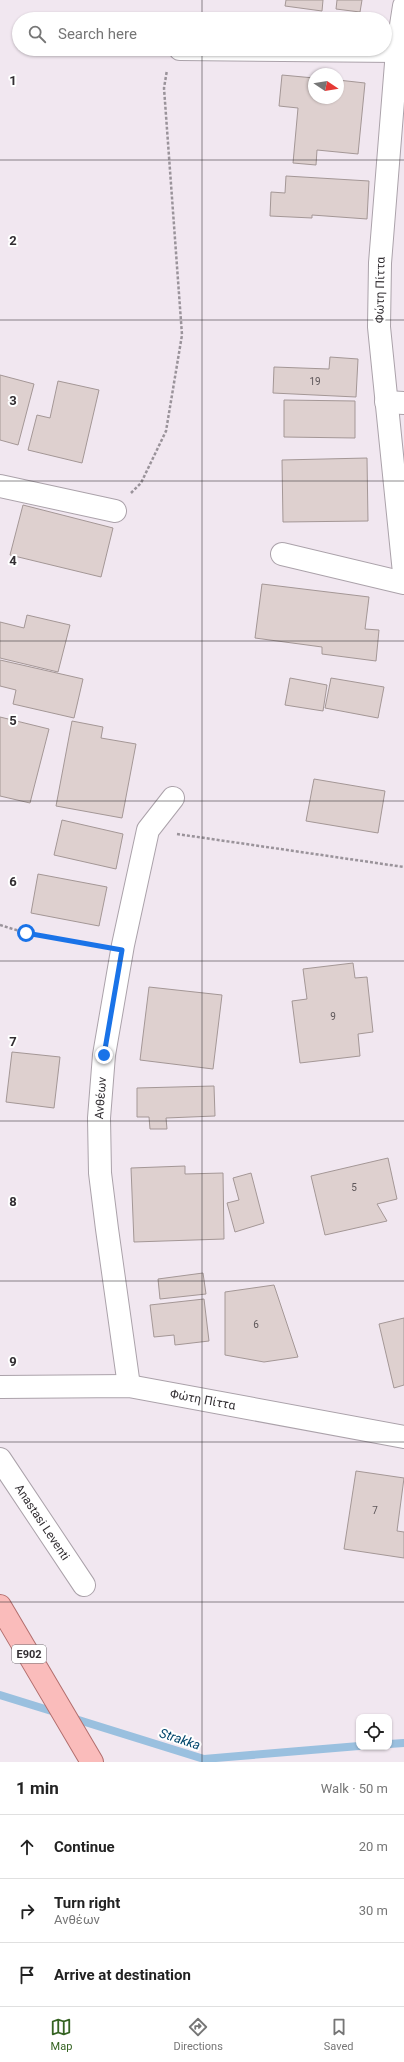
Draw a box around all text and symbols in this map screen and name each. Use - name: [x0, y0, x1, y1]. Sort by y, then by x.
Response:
- search box: [12, 12, 392, 56]
- icon: search: [26, 23, 48, 45]
- text: Search here: [58, 25, 137, 43]
- north arrow: [308, 68, 344, 104]
- text: 1: [9, 73, 17, 88]
- text: 2: [9, 233, 17, 248]
- street label: Φώτη Πίττα: [372, 257, 388, 323]
- house number: 19: [309, 376, 321, 387]
- text: 3: [9, 393, 17, 408]
- text: 4: [9, 553, 17, 568]
- text: 5: [9, 713, 17, 728]
- text: 6: [9, 874, 17, 889]
- route start: [17, 924, 35, 942]
- house number: 9: [330, 1011, 336, 1022]
- text: 7: [9, 1034, 17, 1049]
- route end: [95, 1046, 113, 1064]
- street label: Ανθέων: [92, 1076, 109, 1120]
- house number: 5: [351, 1182, 357, 1193]
- text: 8: [9, 1194, 17, 1209]
- house number: 6: [253, 1319, 259, 1330]
- text: 9: [9, 1354, 17, 1369]
- street label: Φώτη Πίττα: [169, 1387, 237, 1413]
- street label: Anastasi Leventi: [12, 1482, 72, 1563]
- house number: 7: [372, 1505, 378, 1516]
- road number: E902: [12, 1645, 46, 1663]
- map controls: [356, 1714, 392, 1750]
- button: locate: [356, 1714, 392, 1750]
- water label: Strakka: [158, 1725, 202, 1753]
- text: 1 min: [16, 1778, 59, 1798]
- text: Walk · 50 m: [321, 1781, 388, 1796]
- icon: ahead: [16, 1836, 38, 1858]
- text: Continue: [54, 1838, 115, 1856]
- text: 20 m: [359, 1839, 388, 1854]
- text: Turn right: [54, 1894, 120, 1912]
- icon: right: [16, 1900, 38, 1922]
- text: 30 m: [359, 1903, 388, 1918]
- text: Ανθέων: [54, 1912, 100, 1927]
- icon: arrive: [16, 1964, 38, 1986]
- text: Arrive at destination: [54, 1966, 191, 1984]
- tab: Map: [50, 2016, 72, 2053]
- tab: Directions: [173, 2016, 223, 2053]
- tab: Saved: [324, 2016, 354, 2053]

